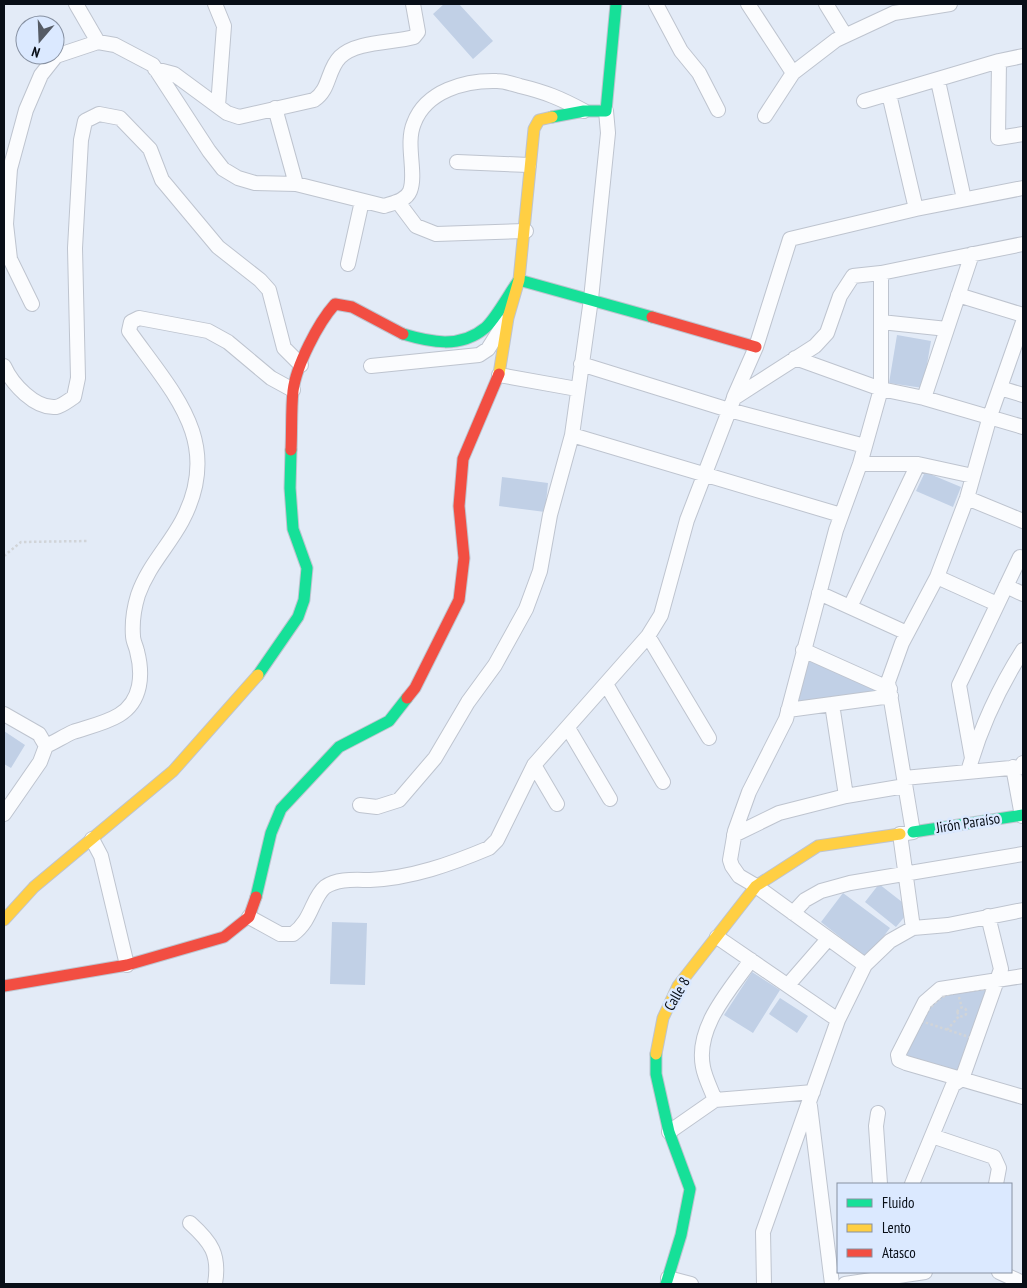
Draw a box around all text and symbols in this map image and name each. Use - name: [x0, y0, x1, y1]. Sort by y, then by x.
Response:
- north arrow: [15, 15, 65, 65]
- text: N: [29, 43, 42, 62]
- street label: Jirón Paraíso: [934, 808, 1001, 837]
- street label: Calle 8: [659, 973, 694, 1014]
- legend: [837, 1183, 1012, 1273]
- text: Fluido: [882, 1193, 914, 1212]
- text: Lento: [882, 1218, 911, 1237]
- text: Atasco: [882, 1243, 916, 1262]

